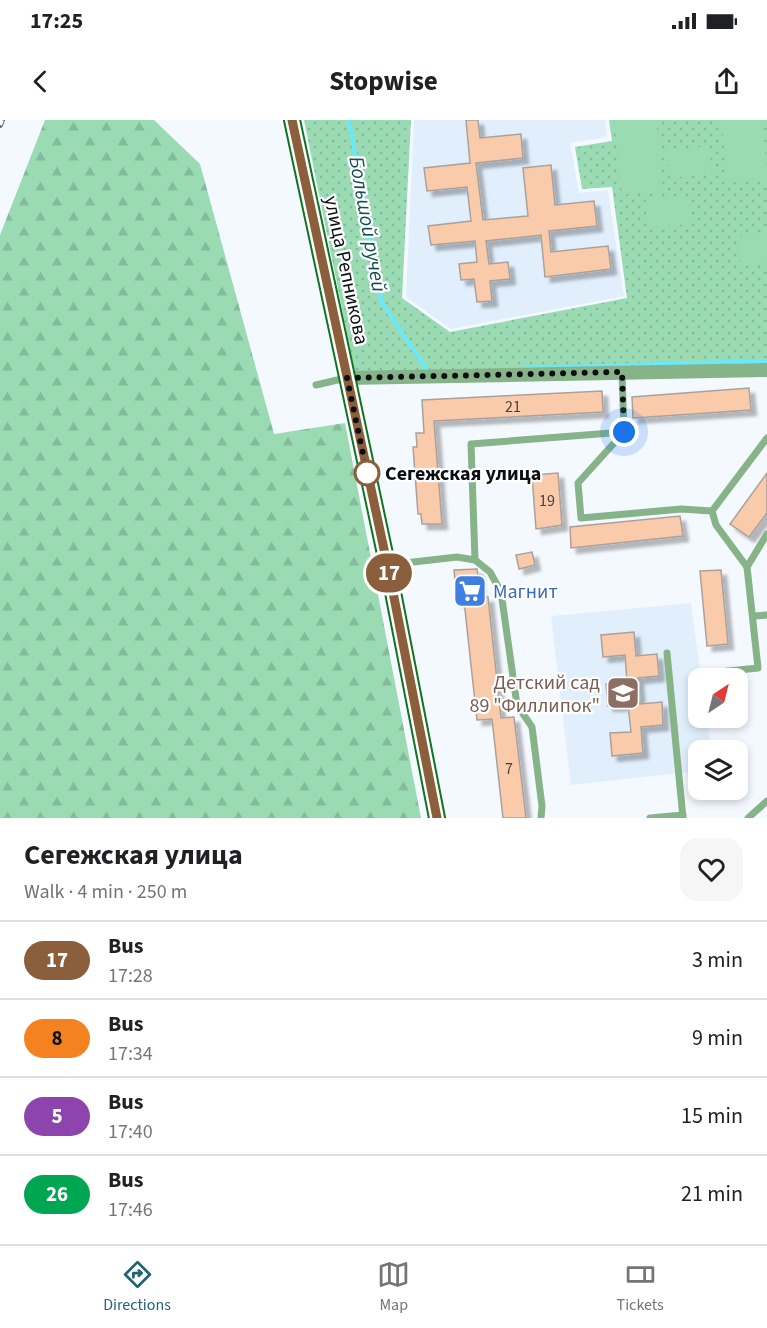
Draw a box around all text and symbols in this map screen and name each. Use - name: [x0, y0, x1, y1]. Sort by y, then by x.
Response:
- text: 17:25: [30, 5, 83, 37]
- text: Stopwise: [329, 62, 438, 101]
- icon: back: [24, 65, 57, 98]
- icon: share: [710, 65, 743, 98]
- water label: Большой ручей: [341, 154, 395, 294]
- street label: улица Репникова: [317, 193, 375, 347]
- house number: 21: [505, 396, 521, 418]
- your location: [609, 417, 639, 447]
- marker: Сегежская улица: [354, 460, 380, 486]
- place label: Сегежская улица: [385, 460, 541, 488]
- house number: 19: [539, 490, 555, 512]
- line badge: 17: [362, 554, 416, 592]
- text: 17: [378, 558, 400, 588]
- supermarket icon: Магнит: [452, 573, 488, 609]
- place label: Магнит: [493, 578, 558, 606]
- north arrow: [688, 668, 748, 728]
- map controls: [688, 668, 748, 800]
- place label: Детский сад 89 "Филлипок": [469, 669, 600, 720]
- school or university icon: Детский сад 89 "Филлипок": [605, 675, 641, 711]
- button: layers: [688, 740, 748, 800]
- house number: 7: [505, 758, 513, 780]
- text: Сегежская улица: [24, 835, 243, 875]
- button: heart: [680, 838, 743, 901]
- text: Walk · 4 min · 250 m: [24, 878, 187, 906]
- text: Bus: [108, 930, 144, 962]
- text: 3 min: [692, 944, 743, 976]
- text: 17: [46, 945, 68, 975]
- text: 17:28: [108, 962, 153, 990]
- text: Bus: [108, 1008, 144, 1040]
- text: 9 min: [692, 1022, 743, 1054]
- text: 8: [51, 1023, 63, 1053]
- text: 17:34: [108, 1040, 153, 1068]
- text: Bus: [108, 1086, 144, 1118]
- text: 15 min: [681, 1100, 743, 1132]
- text: 5: [51, 1101, 63, 1131]
- text: 17:40: [108, 1118, 153, 1146]
- text: Bus: [108, 1164, 144, 1196]
- text: 21 min: [681, 1178, 743, 1210]
- text: 26: [46, 1179, 68, 1209]
- text: 17:46: [108, 1196, 153, 1224]
- tab: Directions: [103, 1258, 171, 1316]
- tab: Map: [377, 1258, 410, 1316]
- tab: Tickets: [617, 1258, 664, 1316]

